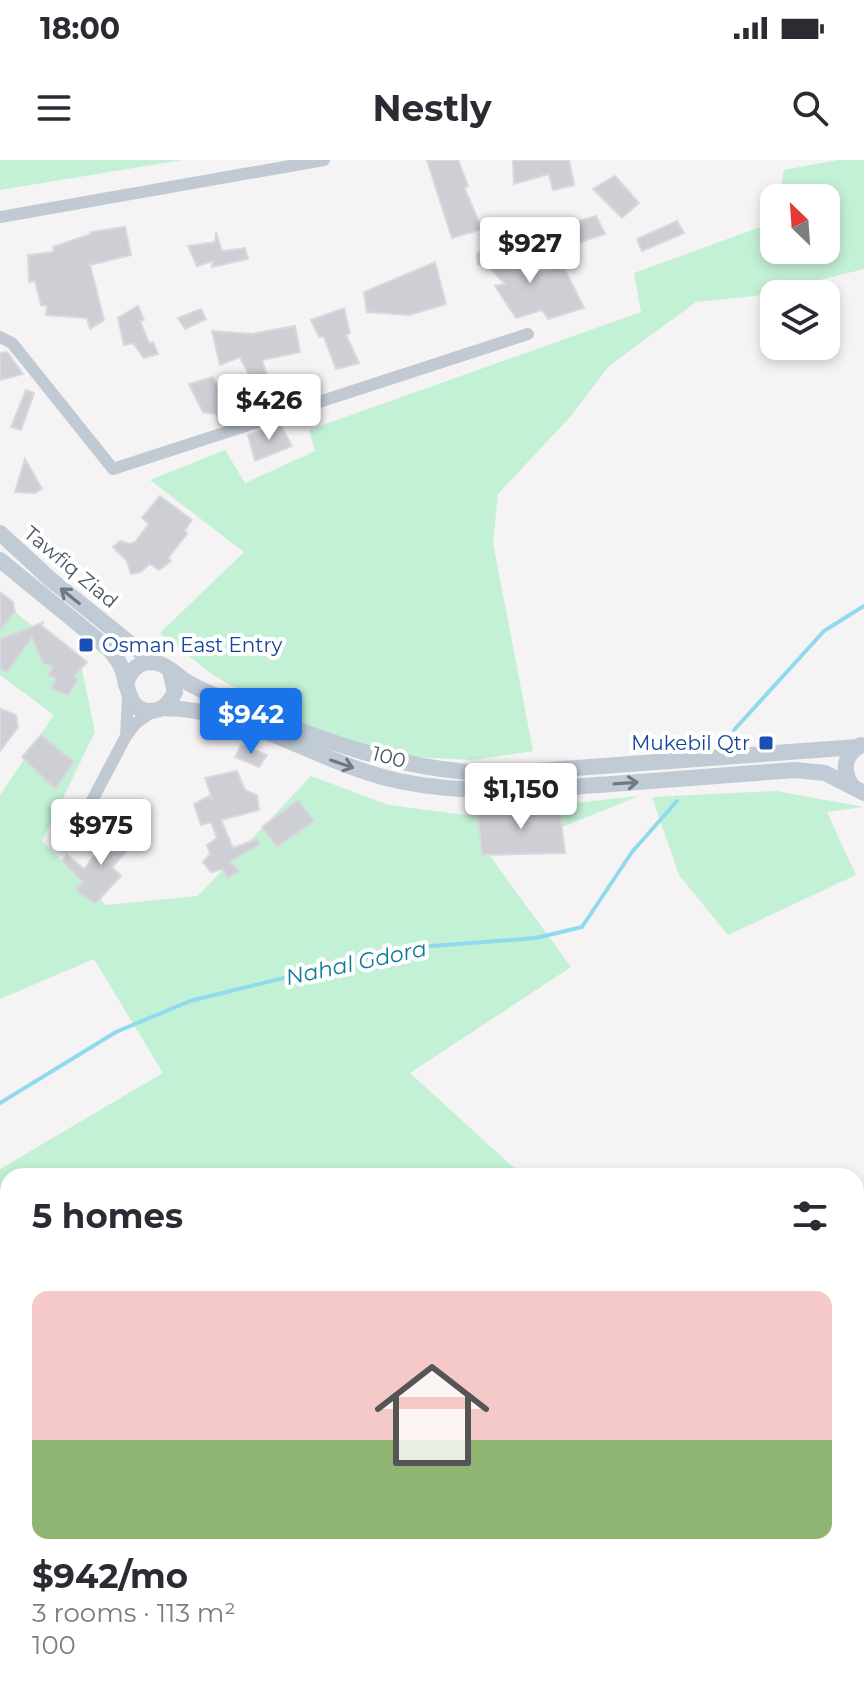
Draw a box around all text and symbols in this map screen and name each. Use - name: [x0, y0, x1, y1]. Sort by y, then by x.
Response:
- text: 18:00: [40, 10, 120, 47]
- icon: menu: [32, 86, 76, 130]
- text: Nestly: [373, 86, 491, 130]
- icon: search: [788, 86, 832, 130]
- north arrow: [760, 184, 840, 264]
- map controls: [760, 184, 840, 360]
- pin: $927: [483, 217, 577, 285]
- text: $927: [498, 227, 562, 259]
- button: layers: [760, 280, 840, 360]
- pin: $426: [222, 374, 316, 442]
- text: $426: [236, 384, 302, 416]
- street label: Tawfiq Ziad: [19, 521, 123, 613]
- one-way arrow: [61, 587, 81, 605]
- place label: Osman East Entry: [102, 633, 282, 657]
- marker: Osman East Entry: [77, 636, 95, 654]
- pin: $942: [204, 688, 298, 756]
- text: $942: [218, 698, 284, 730]
- place label: Mukebil Qtr: [631, 731, 750, 755]
- marker: Mukebil Qtr: [757, 734, 775, 752]
- street label: 100: [370, 741, 408, 773]
- one-way arrow: [329, 758, 353, 772]
- pin: $1,150: [456, 763, 586, 831]
- text: $1,150: [483, 773, 559, 805]
- one-way arrow: [612, 775, 639, 790]
- pin: $975: [54, 799, 148, 867]
- text: $975: [69, 809, 133, 841]
- water label: Nahal Gdora: [283, 935, 429, 991]
- icon: filters: [788, 1194, 832, 1238]
- text: 5 homes: [32, 1195, 183, 1237]
- icon: home: [360, 1343, 504, 1487]
- text: $942/mo: [32, 1555, 188, 1597]
- text: 3 rooms · 113 m²: [32, 1597, 236, 1629]
- text: 100: [32, 1629, 76, 1661]

